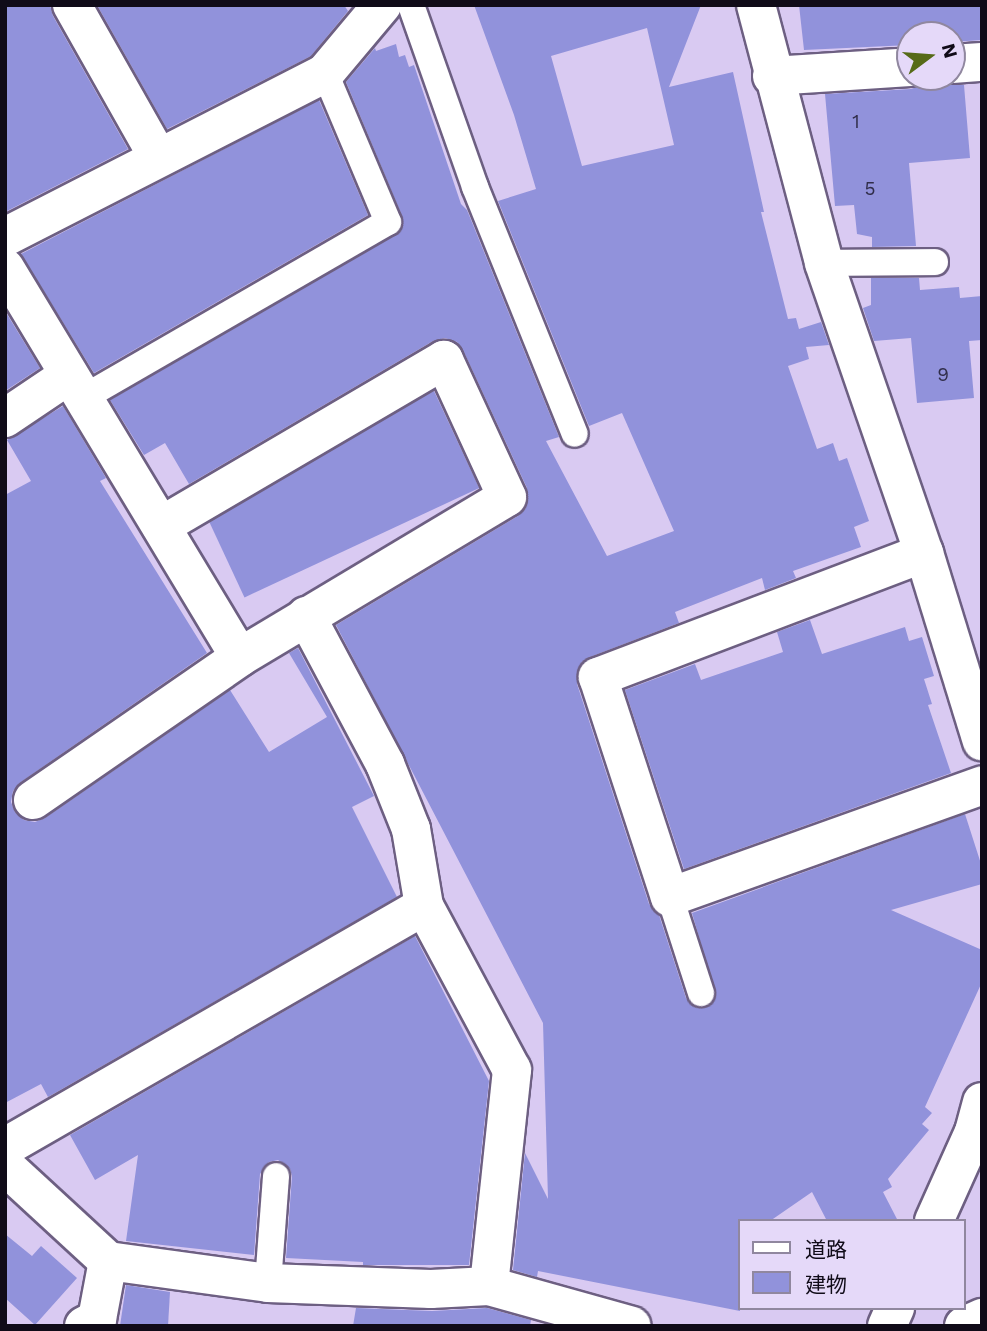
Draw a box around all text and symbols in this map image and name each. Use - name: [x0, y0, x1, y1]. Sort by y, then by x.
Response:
- north arrow: [896, 21, 966, 91]
- text: N: [937, 41, 963, 61]
- house number: 1: [852, 111, 860, 133]
- house number: 5: [864, 178, 876, 200]
- house number: 9: [937, 364, 949, 386]
- legend: [738, 1219, 966, 1310]
- text: 道路: [805, 1237, 847, 1262]
- text: 建物: [805, 1272, 847, 1297]

